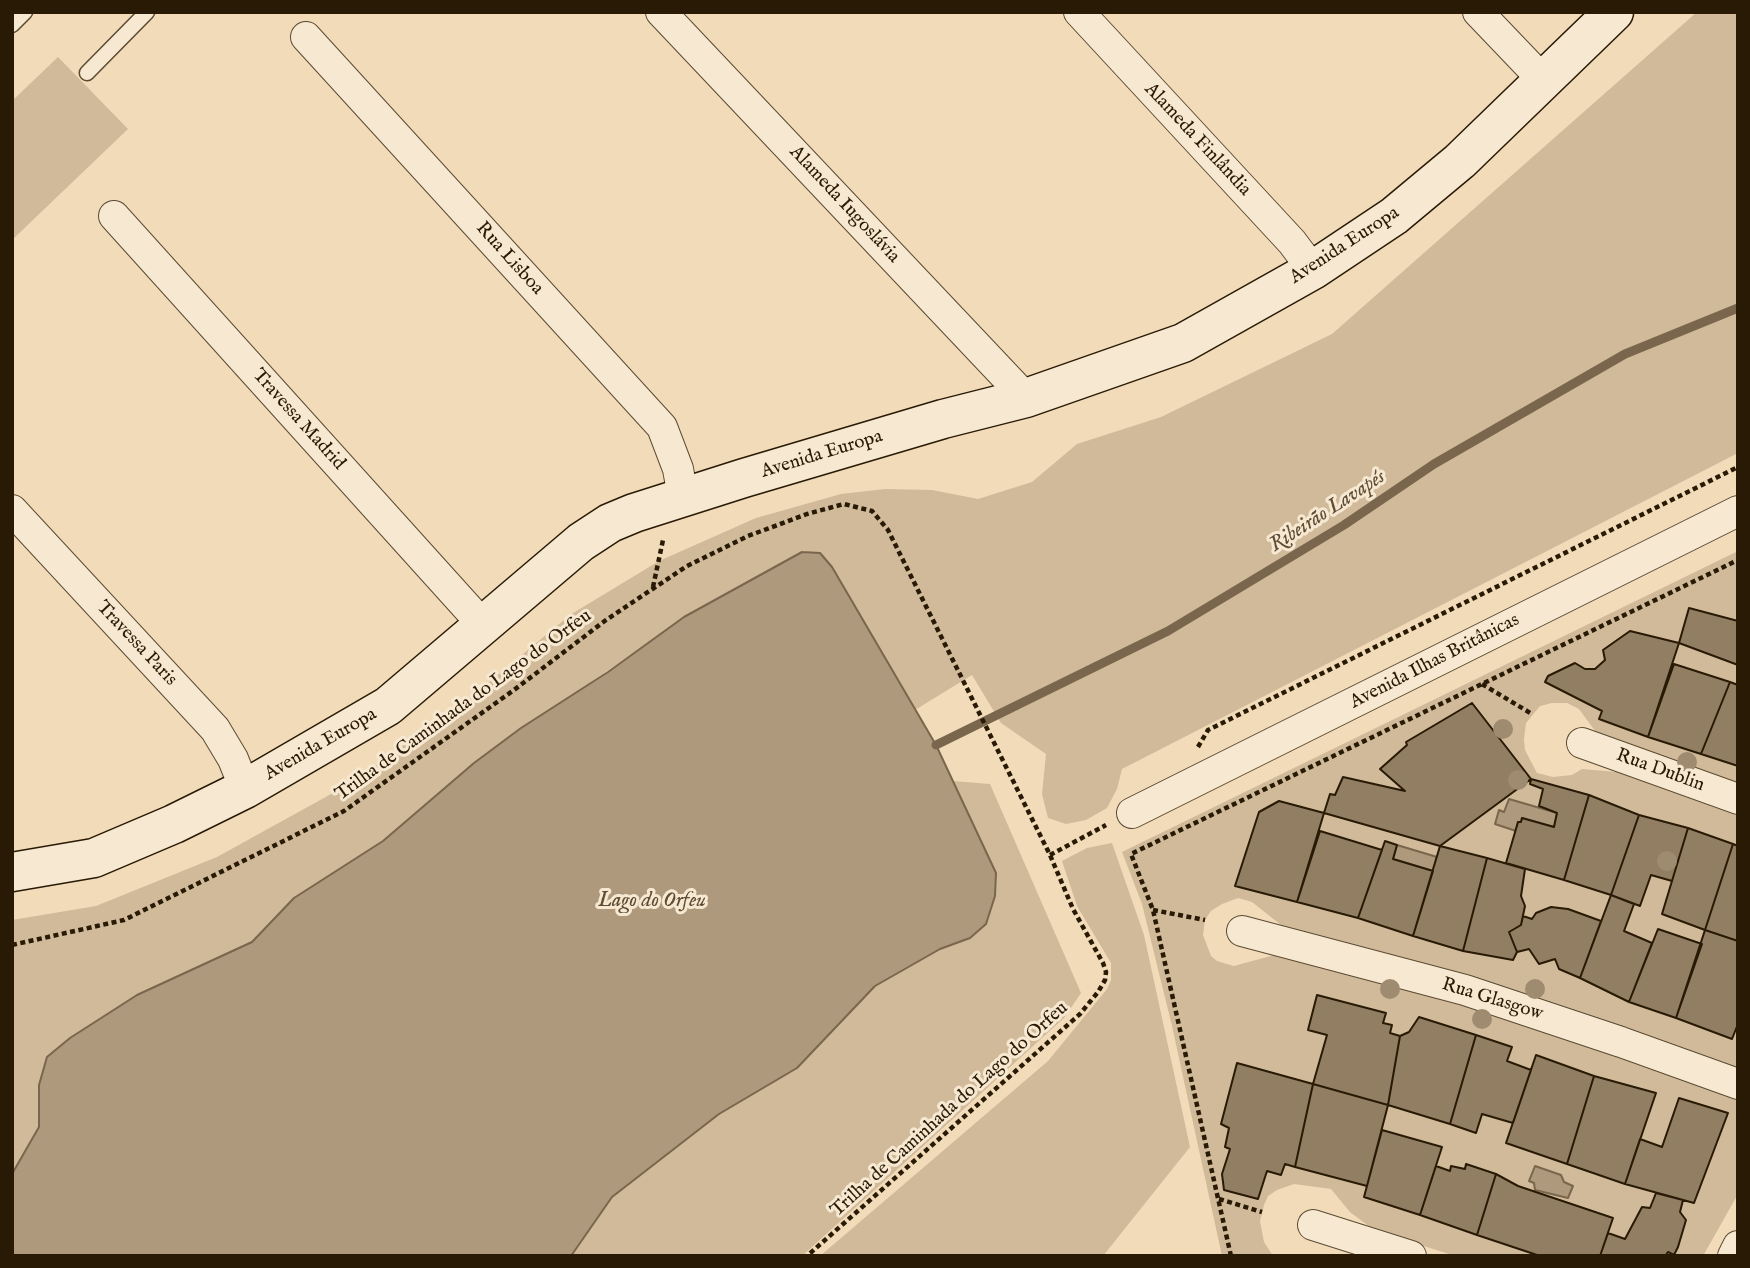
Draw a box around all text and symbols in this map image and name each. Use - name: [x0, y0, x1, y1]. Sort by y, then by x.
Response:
- street label: Alameda Finlândia: [1139, 79, 1255, 201]
- street label: Alameda Iugoslávia: [784, 142, 904, 268]
- street label: Avenida Europa: [1286, 202, 1404, 290]
- street label: Rua Lisboa: [470, 218, 548, 300]
- street label: Travessa Madrid: [247, 365, 349, 475]
- street label: Avenida Europa: [758, 426, 886, 484]
- water label: Ribeirão Lavapés: [1265, 465, 1391, 559]
- street label: Travessa Paris: [91, 597, 181, 691]
- street label: Trilha de Caminhada do Lago do Orfeu: [331, 605, 597, 807]
- street label: Avenida Ilhas Britânicas: [1346, 609, 1524, 715]
- street label: Avenida Europa: [261, 704, 381, 786]
- street label: Rua Dublin: [1613, 745, 1707, 797]
- water label: Lago do Orfeu: [598, 889, 706, 915]
- street label: Rua Glasgow: [1439, 974, 1545, 1026]
- street label: Trilha de Caminhada do Lago do Orfeu: [827, 997, 1073, 1223]

